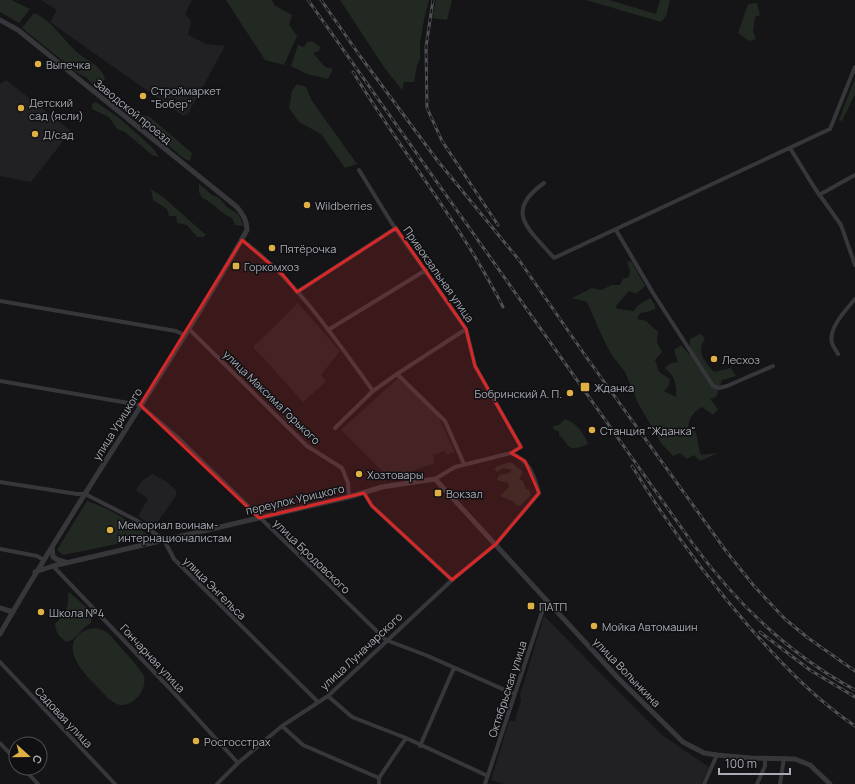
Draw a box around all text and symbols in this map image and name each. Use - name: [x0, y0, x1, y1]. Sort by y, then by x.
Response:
- place label: Выпечка: [46, 57, 90, 72]
- marker: Выпечка: [33, 59, 43, 69]
- street label: Заводской проезд: [91, 75, 175, 147]
- place label: Строймаркет "Бобер": [151, 83, 222, 111]
- marker: Строймаркет "Бобер": [138, 91, 148, 101]
- place label: Детский сад (ясли): [29, 95, 84, 123]
- marker: Детский сад (ясли): [16, 103, 26, 113]
- place label: Д/сад: [43, 127, 74, 142]
- marker: Д/сад: [30, 129, 40, 139]
- place label: Wildberries: [315, 198, 373, 213]
- marker: Wildberries: [302, 200, 312, 210]
- street label: Привокзальная улица: [400, 223, 478, 325]
- place label: Пятёрочка: [280, 241, 336, 256]
- marker: Пятёрочка: [267, 243, 277, 253]
- place label: Горкомхоз: [244, 259, 299, 274]
- marker: Горкомхоз: [231, 261, 241, 271]
- street label: улица Максима Горького: [220, 347, 324, 448]
- place label: Лесхоз: [722, 352, 760, 367]
- marker: Лесхоз: [709, 354, 719, 364]
- place label: Жданка: [594, 380, 634, 395]
- marker: Жданка: [579, 381, 591, 393]
- street label: улица Урицкого: [89, 385, 146, 463]
- place label: Бобринский А. П.: [475, 386, 562, 401]
- marker: Бобринский А. П.: [565, 388, 575, 398]
- place label: Станция "Жданка": [600, 423, 696, 438]
- marker: Станция "Жданка": [587, 425, 597, 435]
- place label: Хозтовары: [367, 467, 423, 482]
- marker: Хозтовары: [354, 469, 364, 479]
- street label: переулок Урицкого: [244, 480, 346, 518]
- place label: Вокзал: [446, 486, 483, 501]
- marker: Вокзал: [433, 488, 443, 498]
- street label: улица Бродовского: [270, 515, 354, 597]
- place label: Мемориал воинам- интернационалистам: [118, 517, 232, 545]
- marker: Мемориал воинам- интернационалистам: [105, 525, 115, 535]
- street label: улица Энгельса: [180, 553, 250, 623]
- place label: ПАТП: [539, 599, 567, 614]
- marker: ПАТП: [526, 601, 536, 611]
- place label: Школа №4: [49, 605, 104, 620]
- marker: Школа №4: [36, 607, 46, 617]
- street label: улица Луначарского: [317, 609, 406, 693]
- place label: Мойка Автомашин: [602, 619, 697, 634]
- street label: Гончарная улица: [117, 621, 189, 695]
- marker: Мойка Автомашин: [589, 621, 599, 631]
- street label: улица Волынкина: [590, 634, 664, 710]
- street label: Октябрьская улица: [484, 639, 530, 739]
- street label: Садовая улица: [32, 683, 96, 751]
- place label: Росгосстрах: [204, 734, 271, 749]
- north arrow: [8, 736, 48, 776]
- marker: Росгосстрах: [191, 736, 201, 746]
- scale bar: [719, 750, 790, 776]
- text: С: [29, 753, 46, 766]
- text: 100 m: [725, 755, 757, 772]

